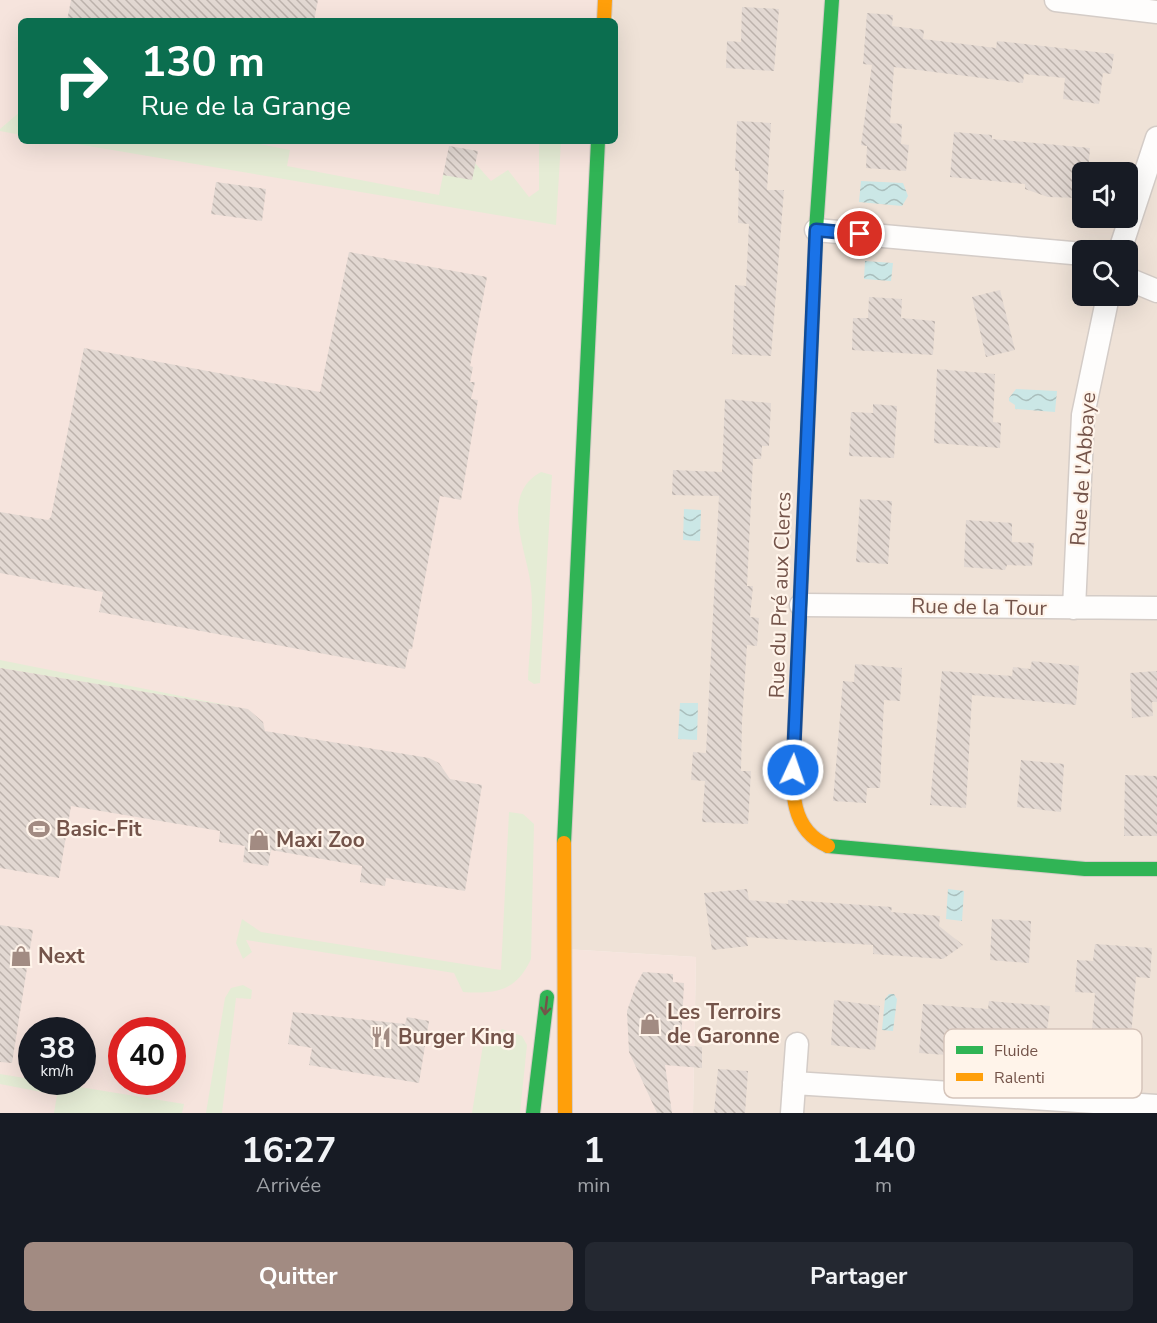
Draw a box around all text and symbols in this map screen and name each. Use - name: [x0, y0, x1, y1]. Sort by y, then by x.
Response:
- text: 130 m: [141, 34, 265, 91]
- icon: right: [42, 42, 120, 120]
- text: Rue de la Grange: [141, 88, 351, 125]
- map controls: [1072, 162, 1138, 306]
- button: sound: [1072, 162, 1138, 228]
- pin: [834, 208, 885, 259]
- icon: arrive: [843, 217, 876, 250]
- button: search: [1072, 240, 1138, 306]
- street label: Rue de l'Abbaye: [1064, 391, 1102, 547]
- street label: Rue du Pré aux Clercs: [762, 491, 798, 699]
- street label: Rue de la Tour: [911, 592, 1048, 622]
- position arrow: [761, 738, 825, 802]
- place label: Basic-Fit: [56, 815, 143, 843]
- sports icon: Basic-Fit: [27, 817, 51, 841]
- place label: Maxi Zoo: [276, 826, 365, 854]
- shop icon: Maxi Zoo: [247, 828, 271, 852]
- place label: Next: [38, 942, 85, 970]
- shop icon: Next: [9, 944, 33, 968]
- one-way arrow: [540, 995, 551, 1015]
- place label: Les Terroirs de Garonne: [667, 998, 781, 1050]
- shop icon: Les Terroirs de Garonne: [638, 1012, 662, 1036]
- speed limit sign: 40: [108, 1017, 186, 1095]
- place label: Burger King: [398, 1023, 515, 1051]
- restaurant icon: Burger King: [369, 1025, 393, 1049]
- text: 38: [39, 1028, 75, 1069]
- legend: [944, 1029, 1142, 1098]
- text: Fluide: [994, 1040, 1038, 1062]
- text: km/h: [40, 1061, 74, 1081]
- text: Ralenti: [994, 1067, 1045, 1089]
- text: 16:27: [241, 1126, 336, 1175]
- text: 1: [583, 1126, 605, 1175]
- text: 140: [851, 1126, 916, 1175]
- text: Arrivée: [256, 1172, 321, 1199]
- text: min: [577, 1172, 610, 1199]
- text: m: [875, 1172, 892, 1199]
- button: Quitter: [24, 1242, 573, 1311]
- button: Partager: [585, 1242, 1133, 1311]

